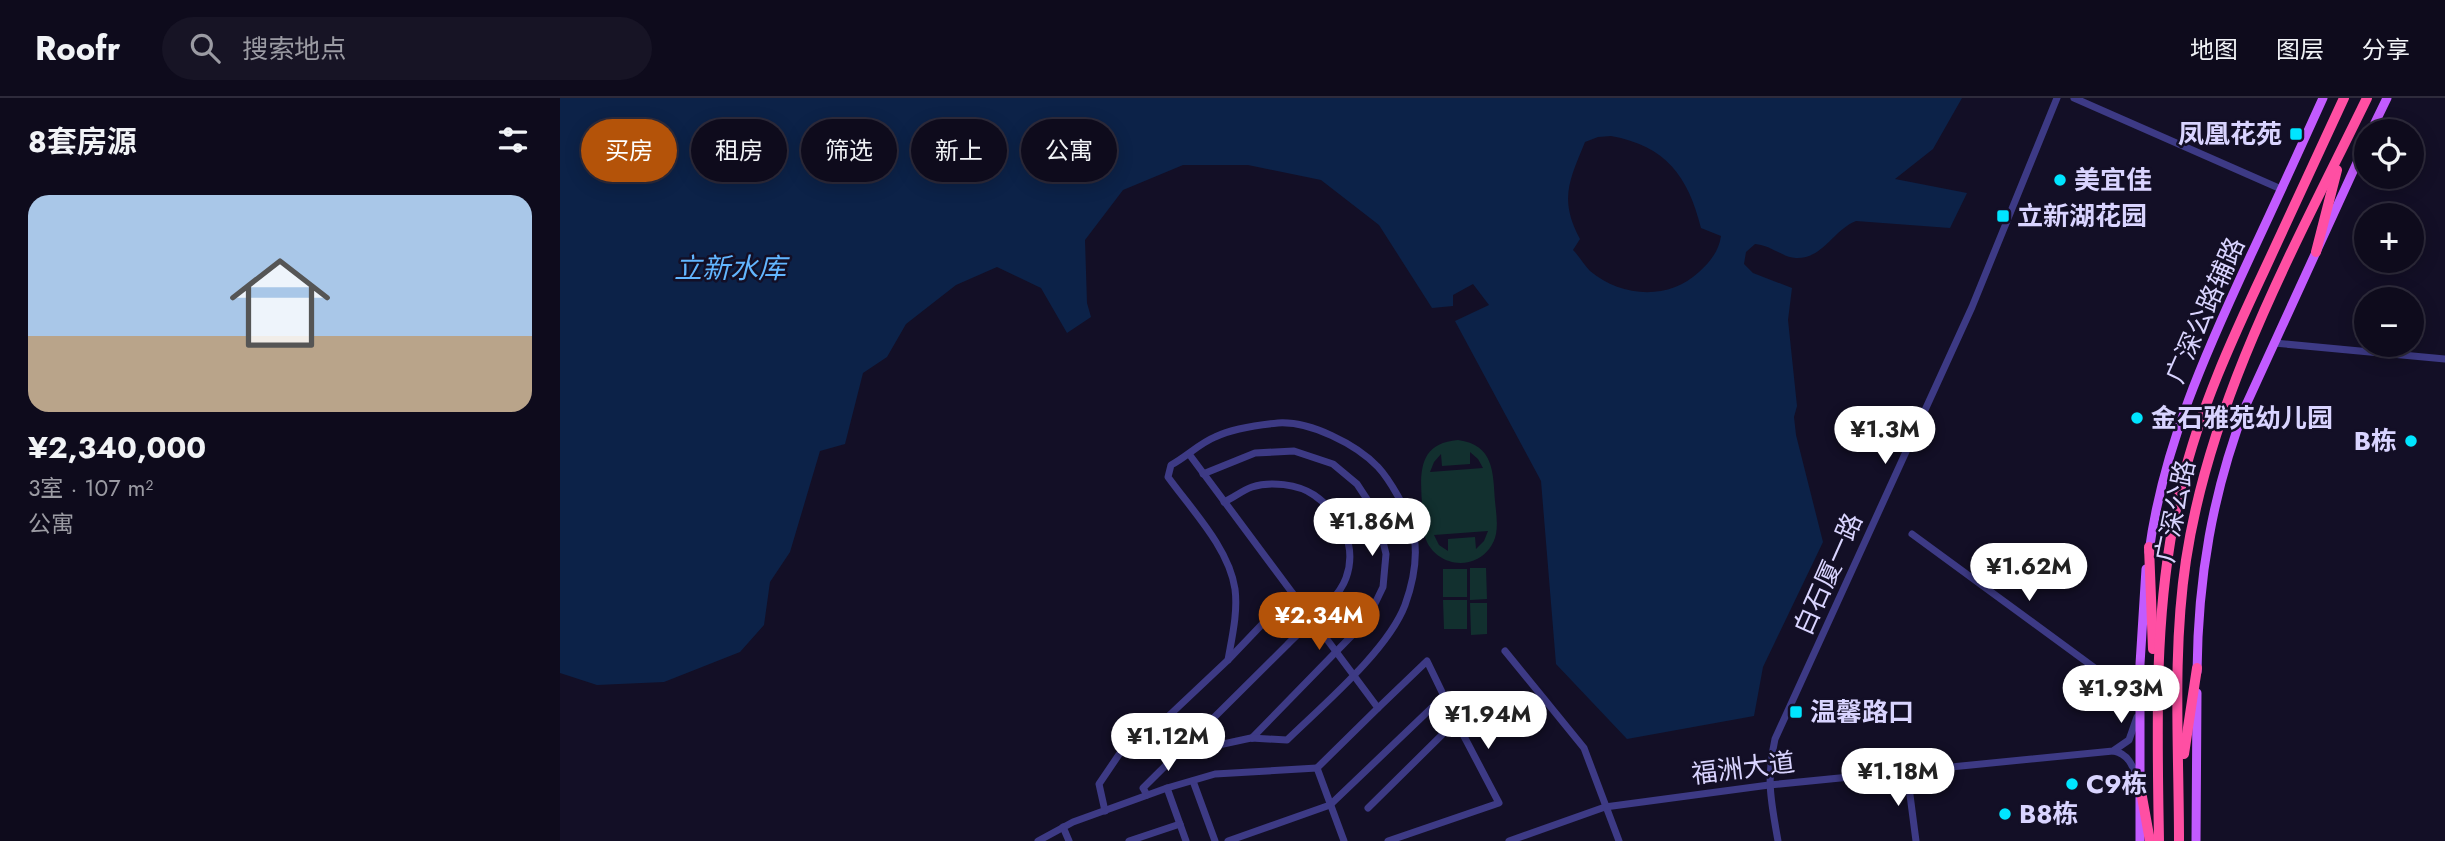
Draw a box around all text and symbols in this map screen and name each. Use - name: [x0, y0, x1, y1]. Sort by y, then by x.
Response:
- search box: [162, 17, 652, 80]
- text: Roofr: [35, 25, 120, 72]
- icon: search: [186, 29, 224, 67]
- text: 搜索地点: [242, 30, 346, 68]
- text: 地图: [2190, 32, 2238, 67]
- text: 图层: [2276, 32, 2324, 67]
- text: 分享: [2362, 32, 2410, 67]
- place label: 凤凰花苑: [2178, 115, 2282, 153]
- chip: 买房: [581, 119, 677, 182]
- chip: 租房: [691, 119, 787, 182]
- chip: 筛选: [801, 119, 897, 182]
- chip: 新上: [911, 119, 1007, 182]
- chip: 公寓: [1021, 119, 1117, 182]
- map controls: [2354, 119, 2424, 357]
- button: locate: [2354, 119, 2424, 189]
- text: 8套房源: [28, 120, 137, 163]
- icon: filters: [494, 121, 532, 159]
- marker: 凤凰花苑: [2288, 126, 2304, 142]
- place label: 美宜佳: [2074, 161, 2152, 199]
- marker: 美宜佳: [2052, 172, 2068, 188]
- place label: 立新湖花园: [2017, 197, 2147, 235]
- button: +: [2354, 203, 2424, 273]
- marker: 立新湖花园: [1995, 208, 2011, 224]
- street label: 广深公路辅路: [2156, 231, 2254, 389]
- icon: home: [217, 240, 343, 366]
- water label: 立新水库: [674, 248, 790, 289]
- button: −: [2354, 287, 2424, 357]
- place label: 金石雅苑幼儿园: [2151, 399, 2333, 437]
- pin: ¥1.3M: [1836, 406, 1934, 466]
- marker: 金石雅苑幼儿园: [2129, 410, 2145, 426]
- text: ¥1.3M: [1850, 412, 1920, 446]
- place label: B栋: [2354, 422, 2397, 460]
- text: ¥2,340,000: [28, 426, 206, 469]
- marker: B栋: [2403, 433, 2419, 449]
- street label: 广深公路: [2146, 456, 2204, 566]
- text: 3室 · 107 m²: [28, 471, 153, 505]
- pin: ¥1.86M: [1315, 498, 1429, 558]
- text: ¥1.86M: [1330, 504, 1414, 538]
- text: 公寓: [28, 507, 74, 541]
- street label: 白石厦一路: [1784, 507, 1872, 641]
- pin: ¥1.62M: [1972, 544, 2086, 603]
- text: ¥1.62M: [1986, 549, 2072, 583]
- pin: ¥2.34M: [1262, 592, 1376, 652]
- text: ¥2.34M: [1275, 598, 1363, 632]
- pin: ¥1.93M: [2064, 666, 2178, 725]
- text: ¥1.93M: [2079, 671, 2163, 705]
- pin: ¥1.94M: [1431, 692, 1545, 751]
- place label: 温馨路口: [1810, 693, 1914, 731]
- text: ¥1.94M: [1445, 697, 1531, 731]
- marker: 温馨路口: [1788, 704, 1804, 720]
- pin: ¥1.12M: [1111, 714, 1225, 773]
- text: ¥1.12M: [1127, 719, 1209, 753]
- street label: 福洲大道: [1689, 743, 1797, 793]
- pin: ¥1.18M: [1841, 748, 1955, 808]
- text: ¥1.18M: [1857, 754, 1939, 788]
- place label: C9栋: [2086, 765, 2148, 803]
- marker: C9栋: [2064, 776, 2080, 792]
- place label: B8栋: [2019, 795, 2079, 833]
- marker: B8栋: [1997, 806, 2013, 822]

